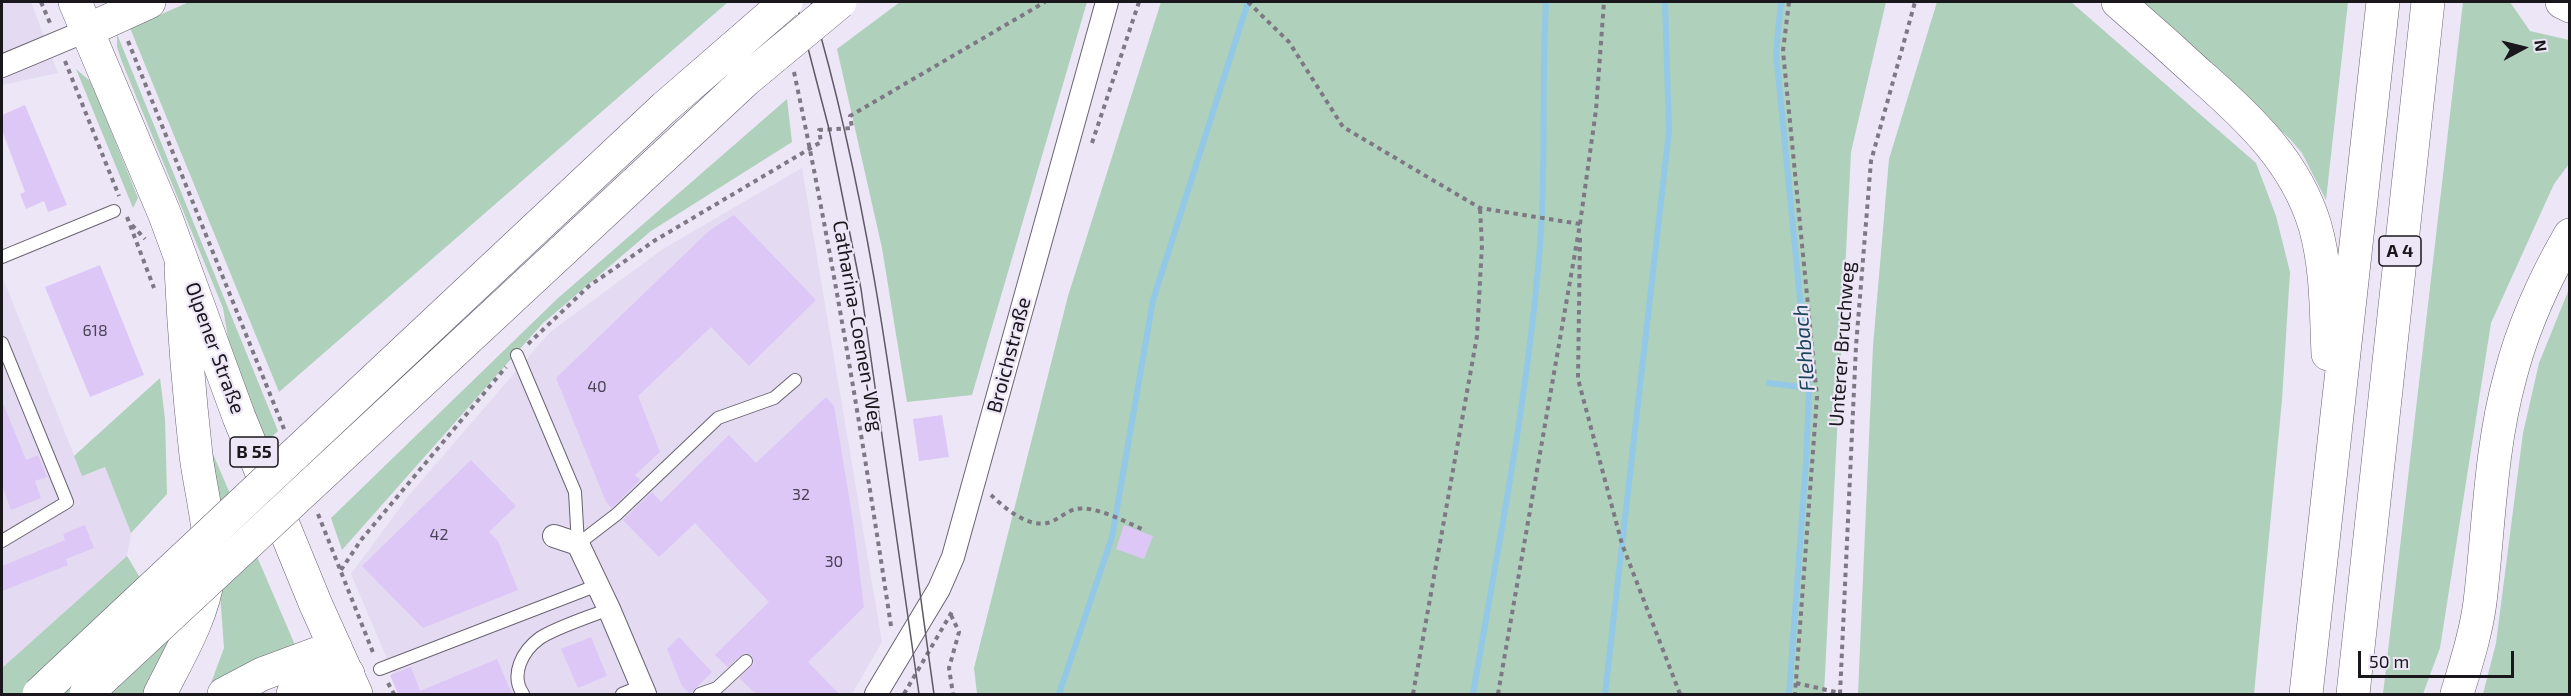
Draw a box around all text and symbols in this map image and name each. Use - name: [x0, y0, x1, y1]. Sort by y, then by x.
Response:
- north arrow: [2493, 18, 2553, 78]
- text: N: [2531, 39, 2551, 53]
- street label: Catharina-Coenen-Weg: [828, 219, 888, 433]
- road number: A 4: [2379, 236, 2421, 266]
- street label: Unterer Bruchweg: [1824, 260, 1860, 428]
- street label: Olpener Straße: [180, 279, 250, 417]
- street label: Broichstraße: [982, 294, 1036, 416]
- water label: Flehbach: [1788, 303, 1820, 393]
- house number: 618: [82, 321, 108, 341]
- house number: 40: [587, 377, 607, 397]
- road number: B 55: [230, 437, 278, 467]
- house number: 32: [792, 485, 810, 505]
- house number: 42: [430, 525, 448, 545]
- house number: 30: [825, 552, 843, 572]
- scale bar: [2361, 639, 2517, 677]
- text: 50 m: [2369, 650, 2409, 672]

